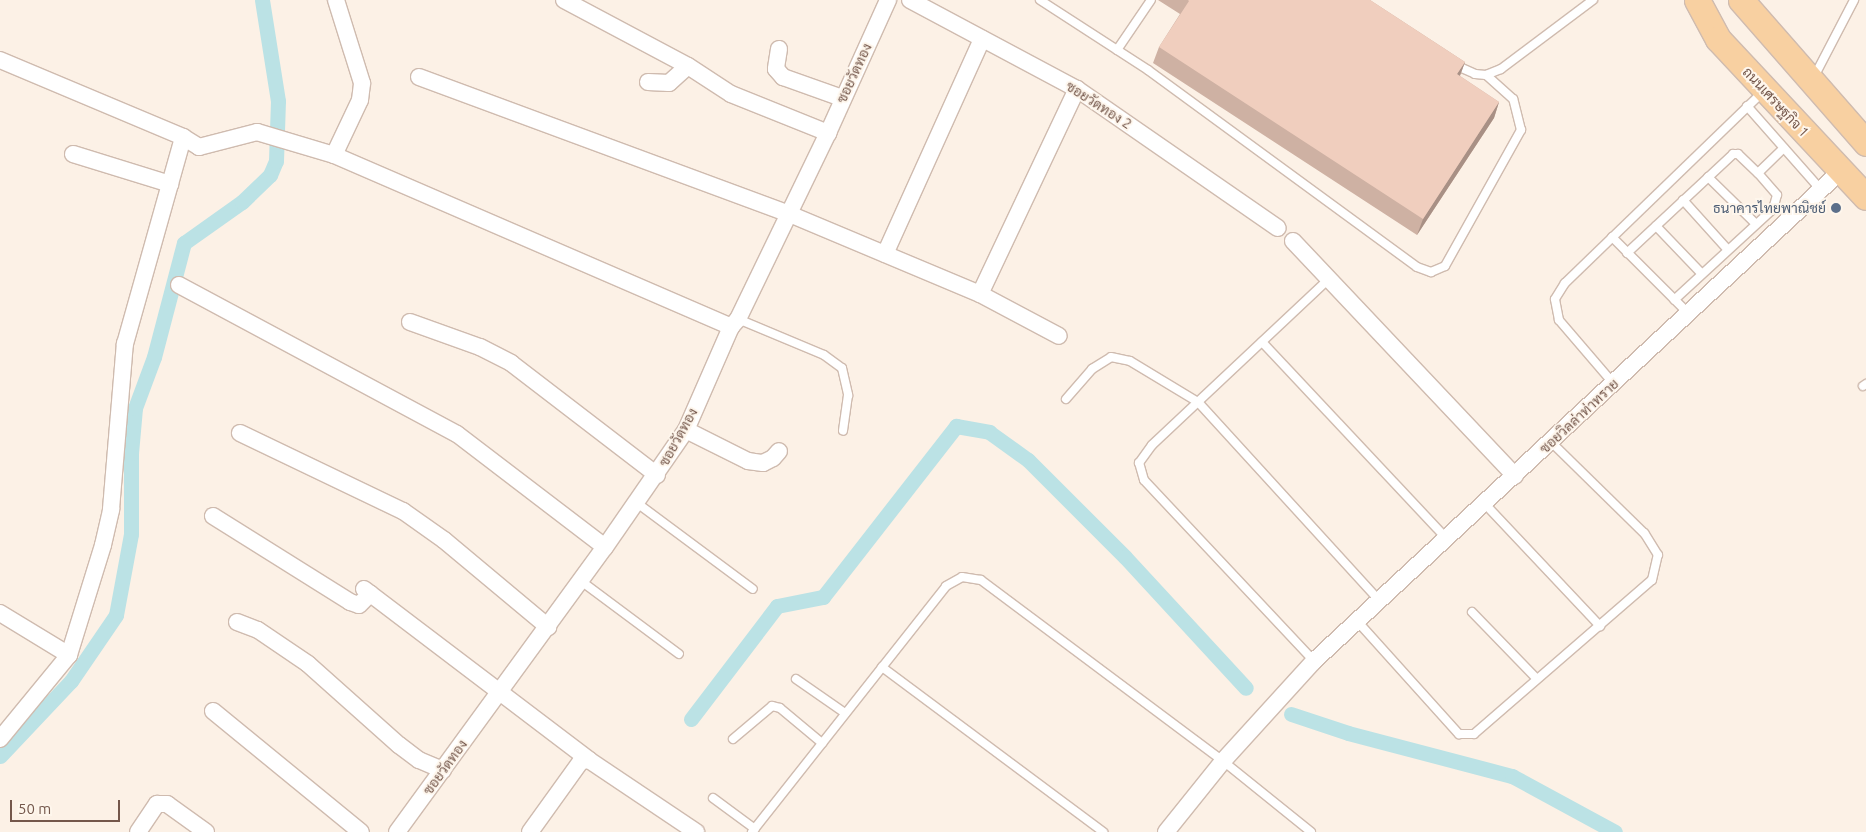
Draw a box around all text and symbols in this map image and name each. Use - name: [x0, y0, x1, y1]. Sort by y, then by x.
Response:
- street label: ซอยวัดทอง: [833, 40, 875, 106]
- street label: ถนนเศรษฐกิจ 1: [1739, 64, 1813, 140]
- street label: ซอยวัดทอง 2: [1063, 77, 1135, 133]
- place label: ธนาคารไทยพาณิชย์: [1713, 200, 1826, 216]
- marker: ธนาคารไทยพาณิชย์: [1830, 202, 1842, 214]
- street label: ซอยวิลล่าท่าทราย: [1536, 375, 1622, 457]
- street label: ซอยวัดทอง: [655, 405, 701, 469]
- street label: ซอยวัดทอง: [419, 736, 471, 798]
- scale bar: [12, 790, 122, 822]
- text: 50 m: [18, 800, 51, 817]

